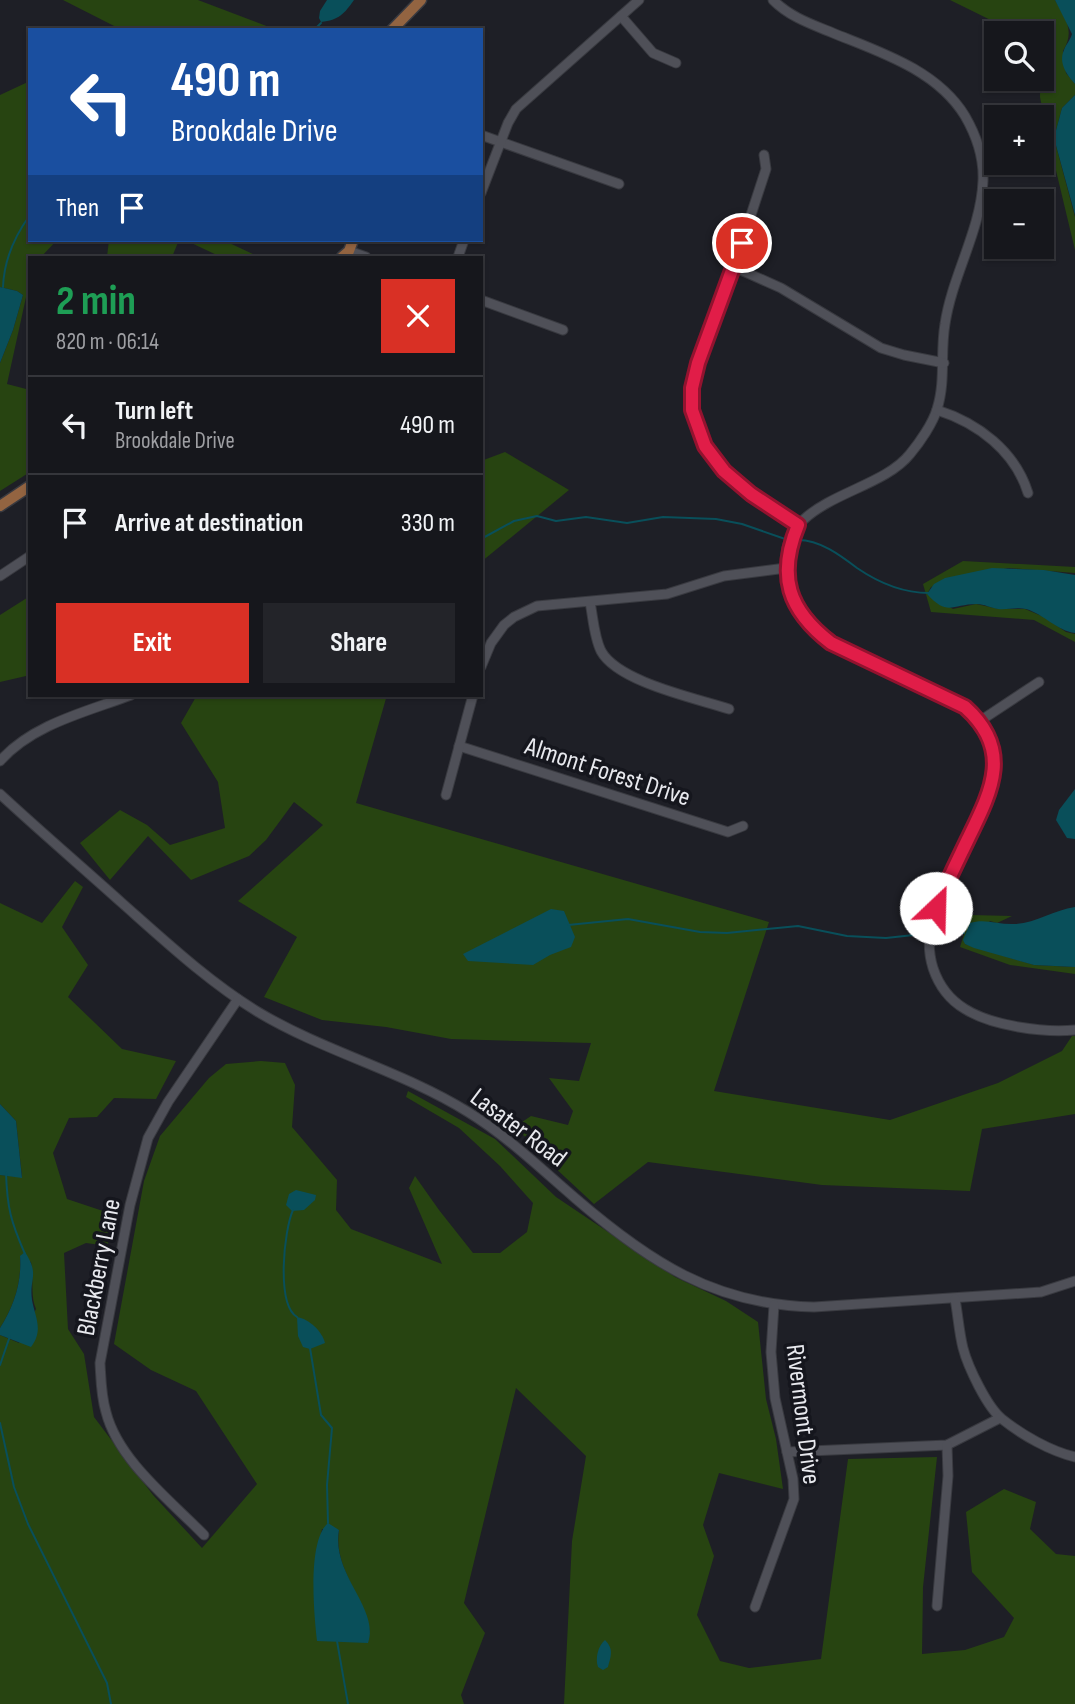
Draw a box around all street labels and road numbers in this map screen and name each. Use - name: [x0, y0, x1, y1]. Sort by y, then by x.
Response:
- street label: Almont Forest Drive: [520, 731, 694, 814]
- street label: Lasater Road: [464, 1082, 572, 1174]
- street label: Blackberry Lane: [71, 1196, 128, 1338]
- street label: Rivermont Drive: [779, 1342, 826, 1486]

